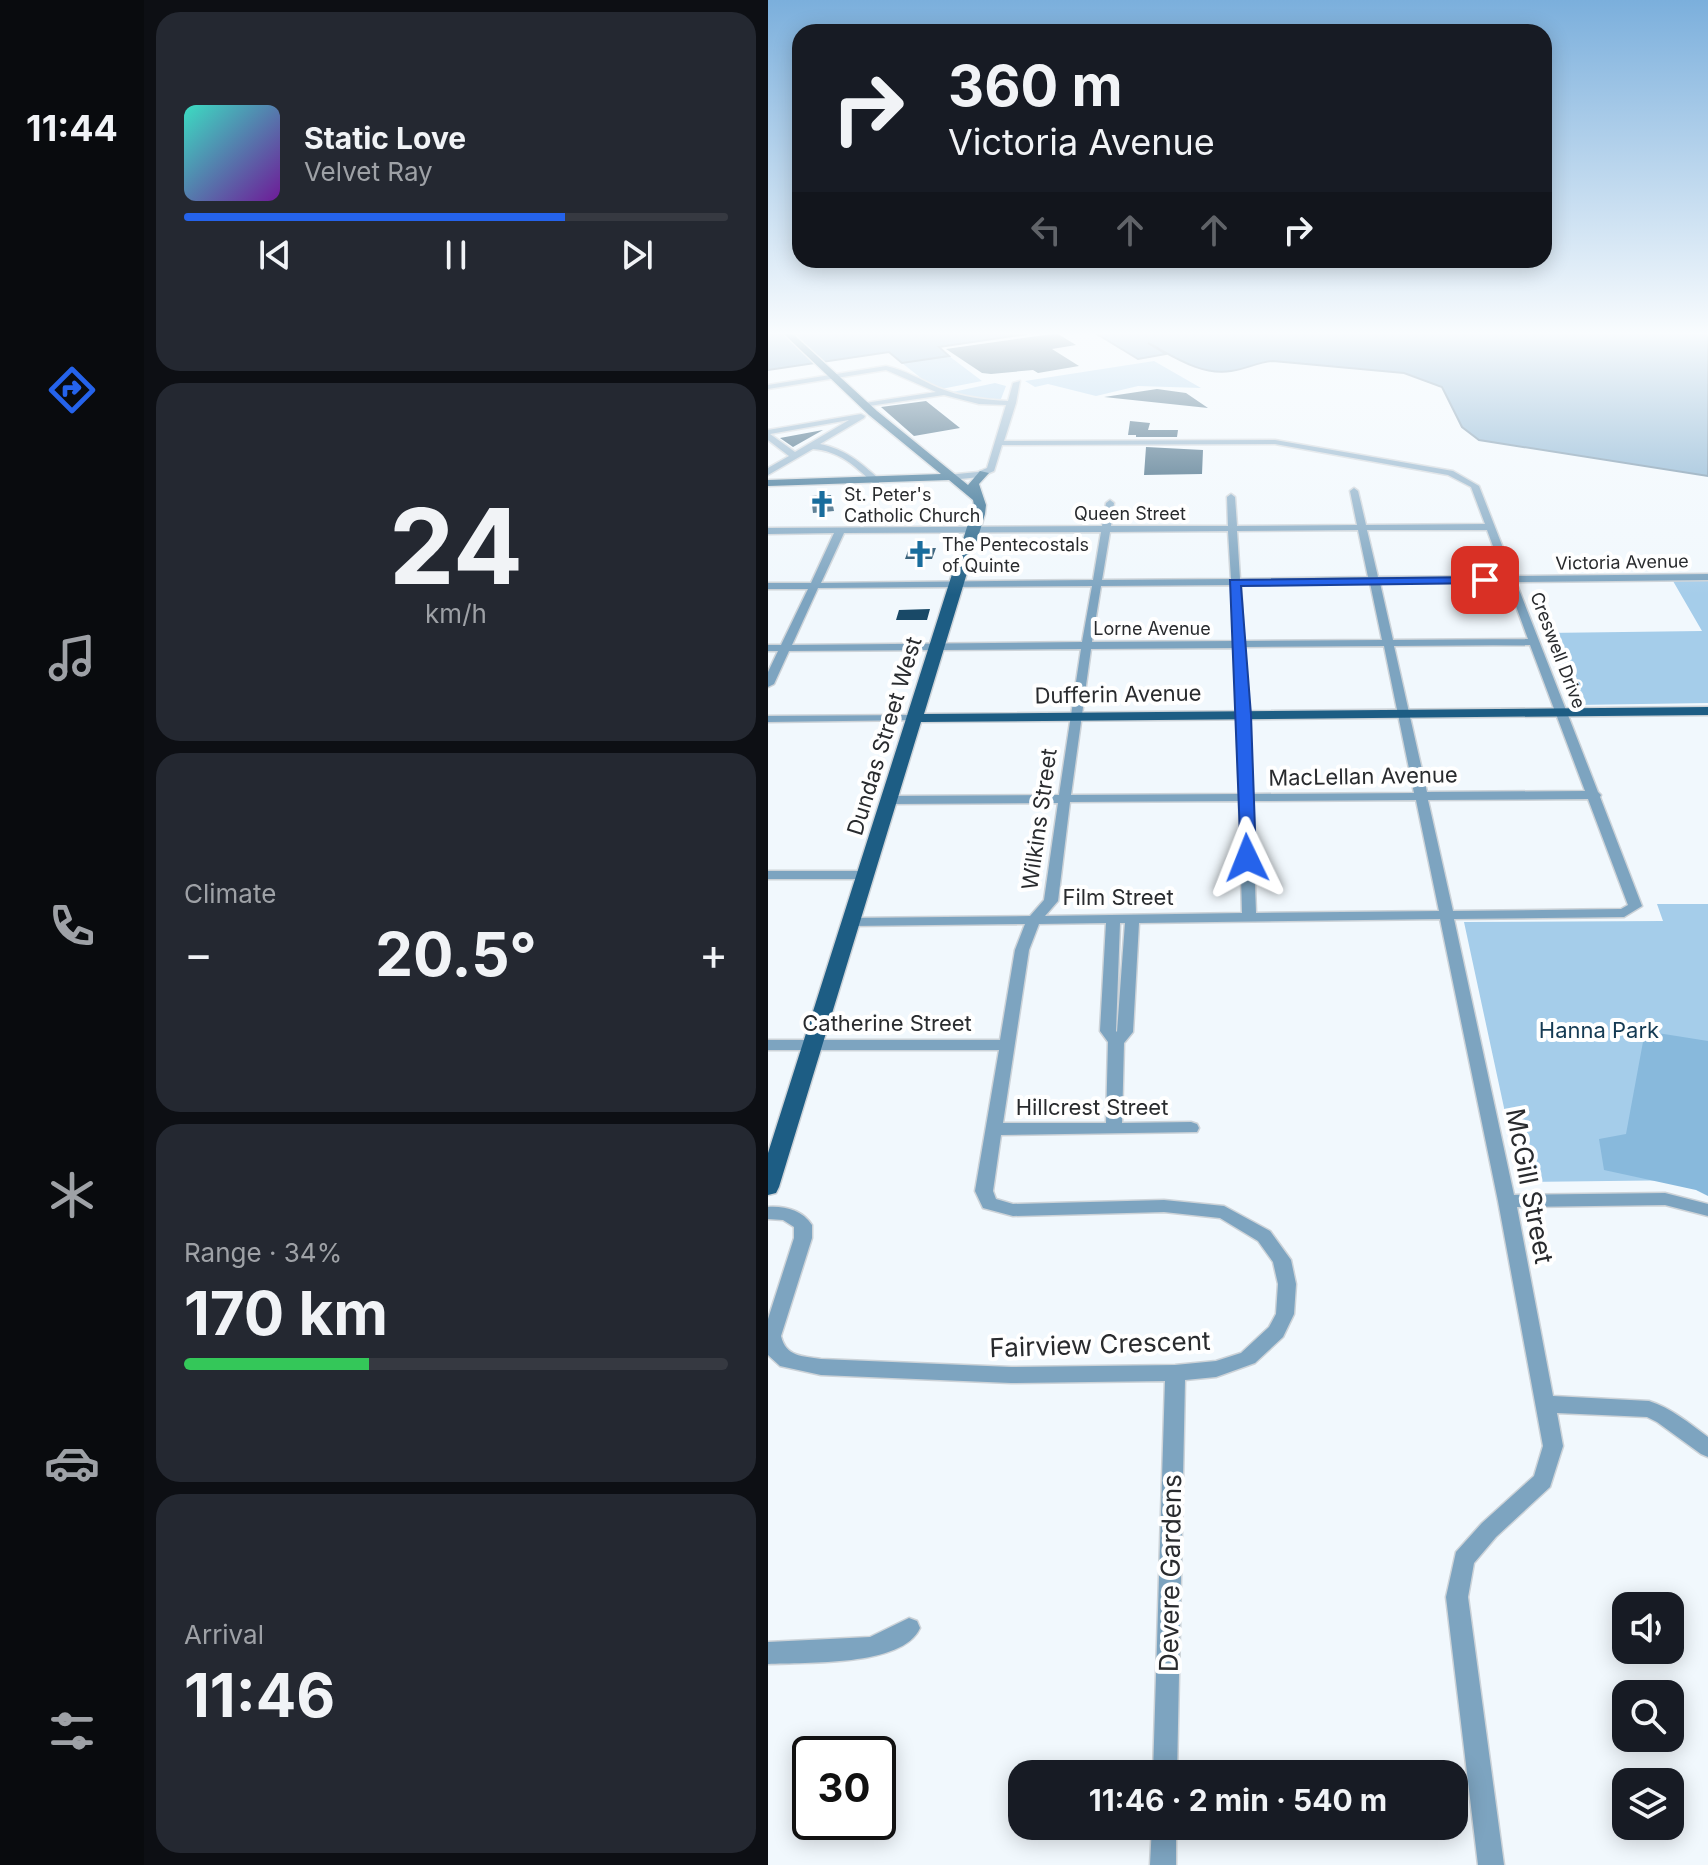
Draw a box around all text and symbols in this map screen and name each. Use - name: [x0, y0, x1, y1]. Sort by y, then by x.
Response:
- text: 360 m: [948, 52, 1123, 120]
- icon: right: [816, 56, 920, 160]
- text: 11:44: [26, 106, 118, 150]
- text: Static Love: [304, 120, 466, 156]
- text: Victoria Avenue: [948, 120, 1215, 164]
- text: Velvet Ray: [304, 156, 433, 187]
- icon: left: [1024, 208, 1068, 252]
- icon: ahead: [1108, 208, 1152, 252]
- icon: ahead: [1192, 208, 1236, 252]
- icon: right: [1276, 208, 1320, 252]
- icon: previous: [253, 233, 297, 277]
- icon: pause: [434, 233, 478, 277]
- icon: next: [615, 233, 659, 277]
- icon: directions: [44, 362, 100, 418]
- text: 24: [389, 483, 523, 609]
- place label: St. Peter's Catholic Church: [844, 484, 981, 526]
- church icon: St. Peter's Catholic Church: [807, 489, 837, 519]
- street label: Queen Street: [1074, 503, 1186, 524]
- place label: The Pentecostals of Quinte: [942, 534, 1089, 576]
- church icon: The Pentecostals of Quinte: [905, 539, 935, 569]
- pin: [1451, 546, 1519, 614]
- street label: Victoria Avenue: [1555, 550, 1689, 574]
- icon: arrive: [1463, 558, 1507, 602]
- street label: Creswell Drive: [1526, 589, 1590, 711]
- text: km/h: [425, 598, 487, 629]
- street label: Lorne Avenue: [1093, 618, 1211, 639]
- icon: music: [44, 630, 100, 686]
- street label: Dundas Street West: [841, 634, 927, 838]
- street label: Dufferin Avenue: [1034, 680, 1202, 708]
- street label: Wilkins Street: [1016, 747, 1062, 891]
- street label: MacLellan Avenue: [1268, 761, 1458, 791]
- position arrow: [1205, 816, 1289, 900]
- text: Climate: [184, 878, 276, 909]
- street label: Film Street: [1062, 884, 1174, 910]
- icon: phone: [44, 898, 100, 954]
- text: 20.5°: [375, 918, 537, 990]
- text: −: [184, 927, 213, 981]
- text: +: [699, 927, 728, 981]
- street label: Catherine Street: [802, 1010, 972, 1036]
- park label: Hanna Park: [1539, 1017, 1659, 1043]
- street label: Hillcrest Street: [1016, 1094, 1168, 1120]
- street label: McGill Street: [1500, 1106, 1560, 1266]
- icon: climate: [44, 1167, 100, 1223]
- text: Range · 34%: [184, 1237, 342, 1268]
- text: 170 km: [184, 1277, 388, 1349]
- street label: Fairview Crescent: [989, 1325, 1211, 1363]
- icon: car: [44, 1435, 100, 1491]
- street label: Devere Gardens: [1153, 1474, 1187, 1672]
- map controls: [1612, 1592, 1684, 1840]
- button: sound: [1612, 1592, 1684, 1664]
- text: Arrival: [184, 1619, 264, 1650]
- text: 11:46: [184, 1659, 335, 1731]
- button: search: [1612, 1680, 1684, 1752]
- icon: filters: [44, 1703, 100, 1759]
- speed limit sign: 30: [792, 1736, 896, 1840]
- button: layers: [1612, 1768, 1684, 1840]
- text: 11:46 · 2 min · 540 m: [1089, 1782, 1387, 1818]

